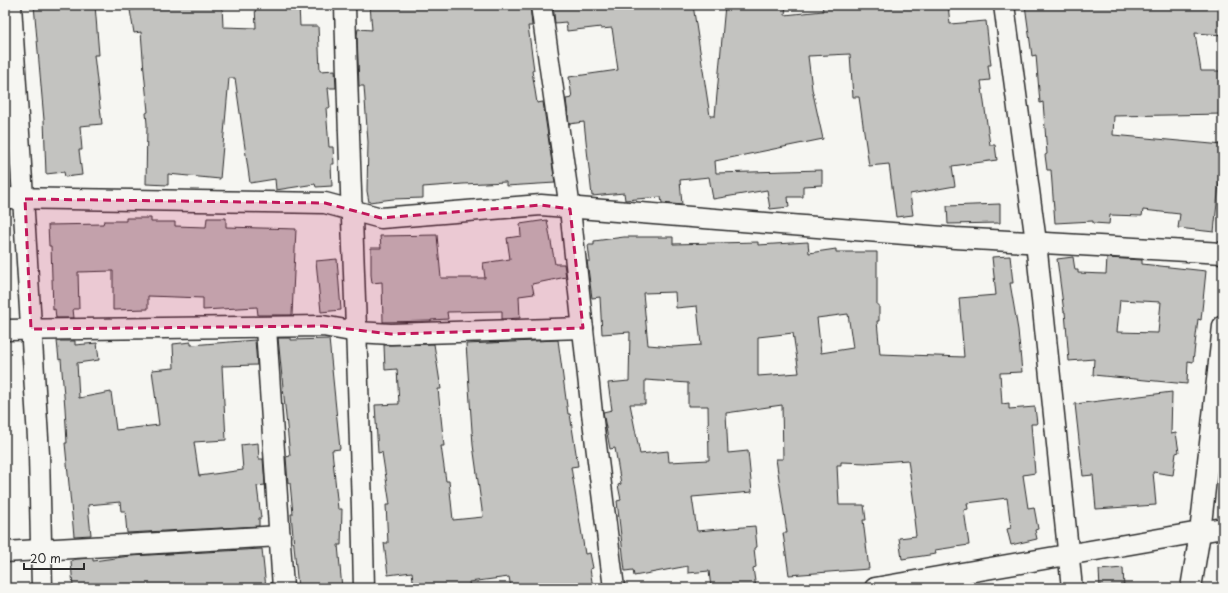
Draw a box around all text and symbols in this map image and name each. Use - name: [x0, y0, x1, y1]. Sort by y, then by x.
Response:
- scale bar: [24, 545, 84, 571]
- text: 20 m: [30, 549, 61, 567]

